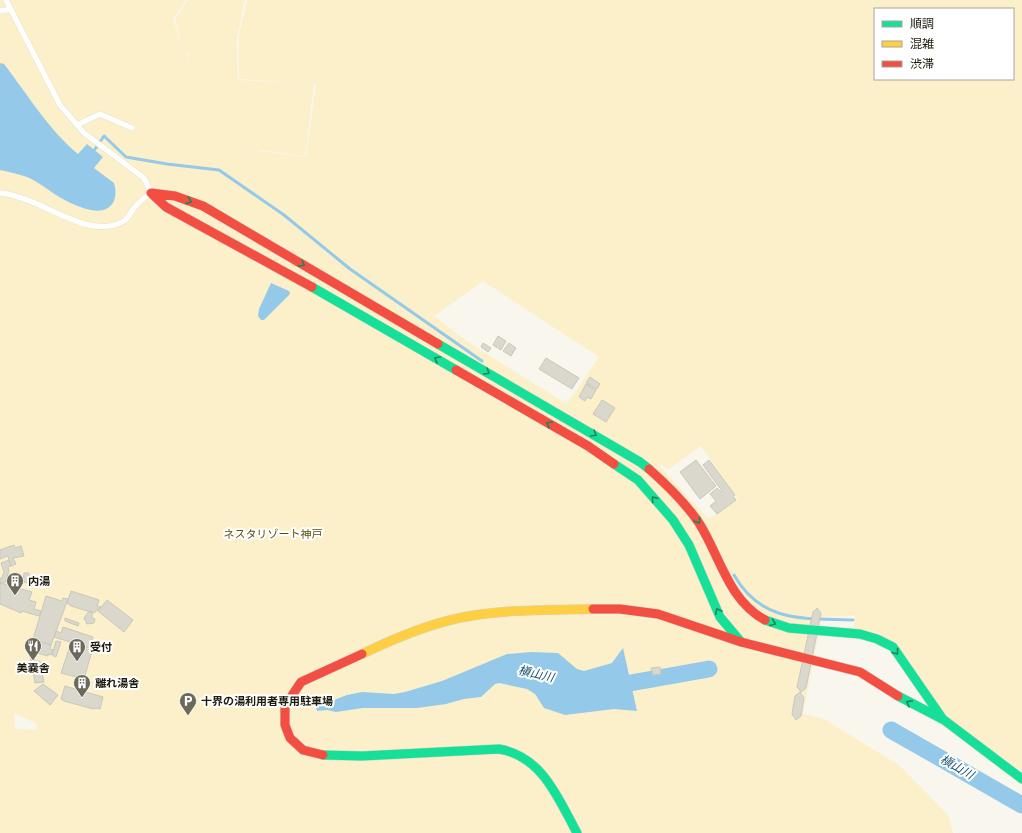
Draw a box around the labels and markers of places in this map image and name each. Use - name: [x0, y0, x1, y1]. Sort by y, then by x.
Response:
- building icon: 内湯: [5, 571, 25, 596]
- place label: 内湯: [28, 573, 50, 588]
- restaurant icon: 美嚢舎: [23, 636, 43, 661]
- building icon: 受付: [67, 637, 87, 662]
- place label: 受付: [90, 639, 112, 654]
- place label: 美嚢舎: [17, 660, 50, 675]
- building icon: 離れ湯舎: [72, 673, 92, 698]
- place label: 離れ湯舎: [95, 675, 140, 690]
- parking icon: 十界の湯利用者専用駐車場: [178, 691, 198, 716]
- place label: 十界の湯利用者専用駐車場: [201, 693, 333, 708]

